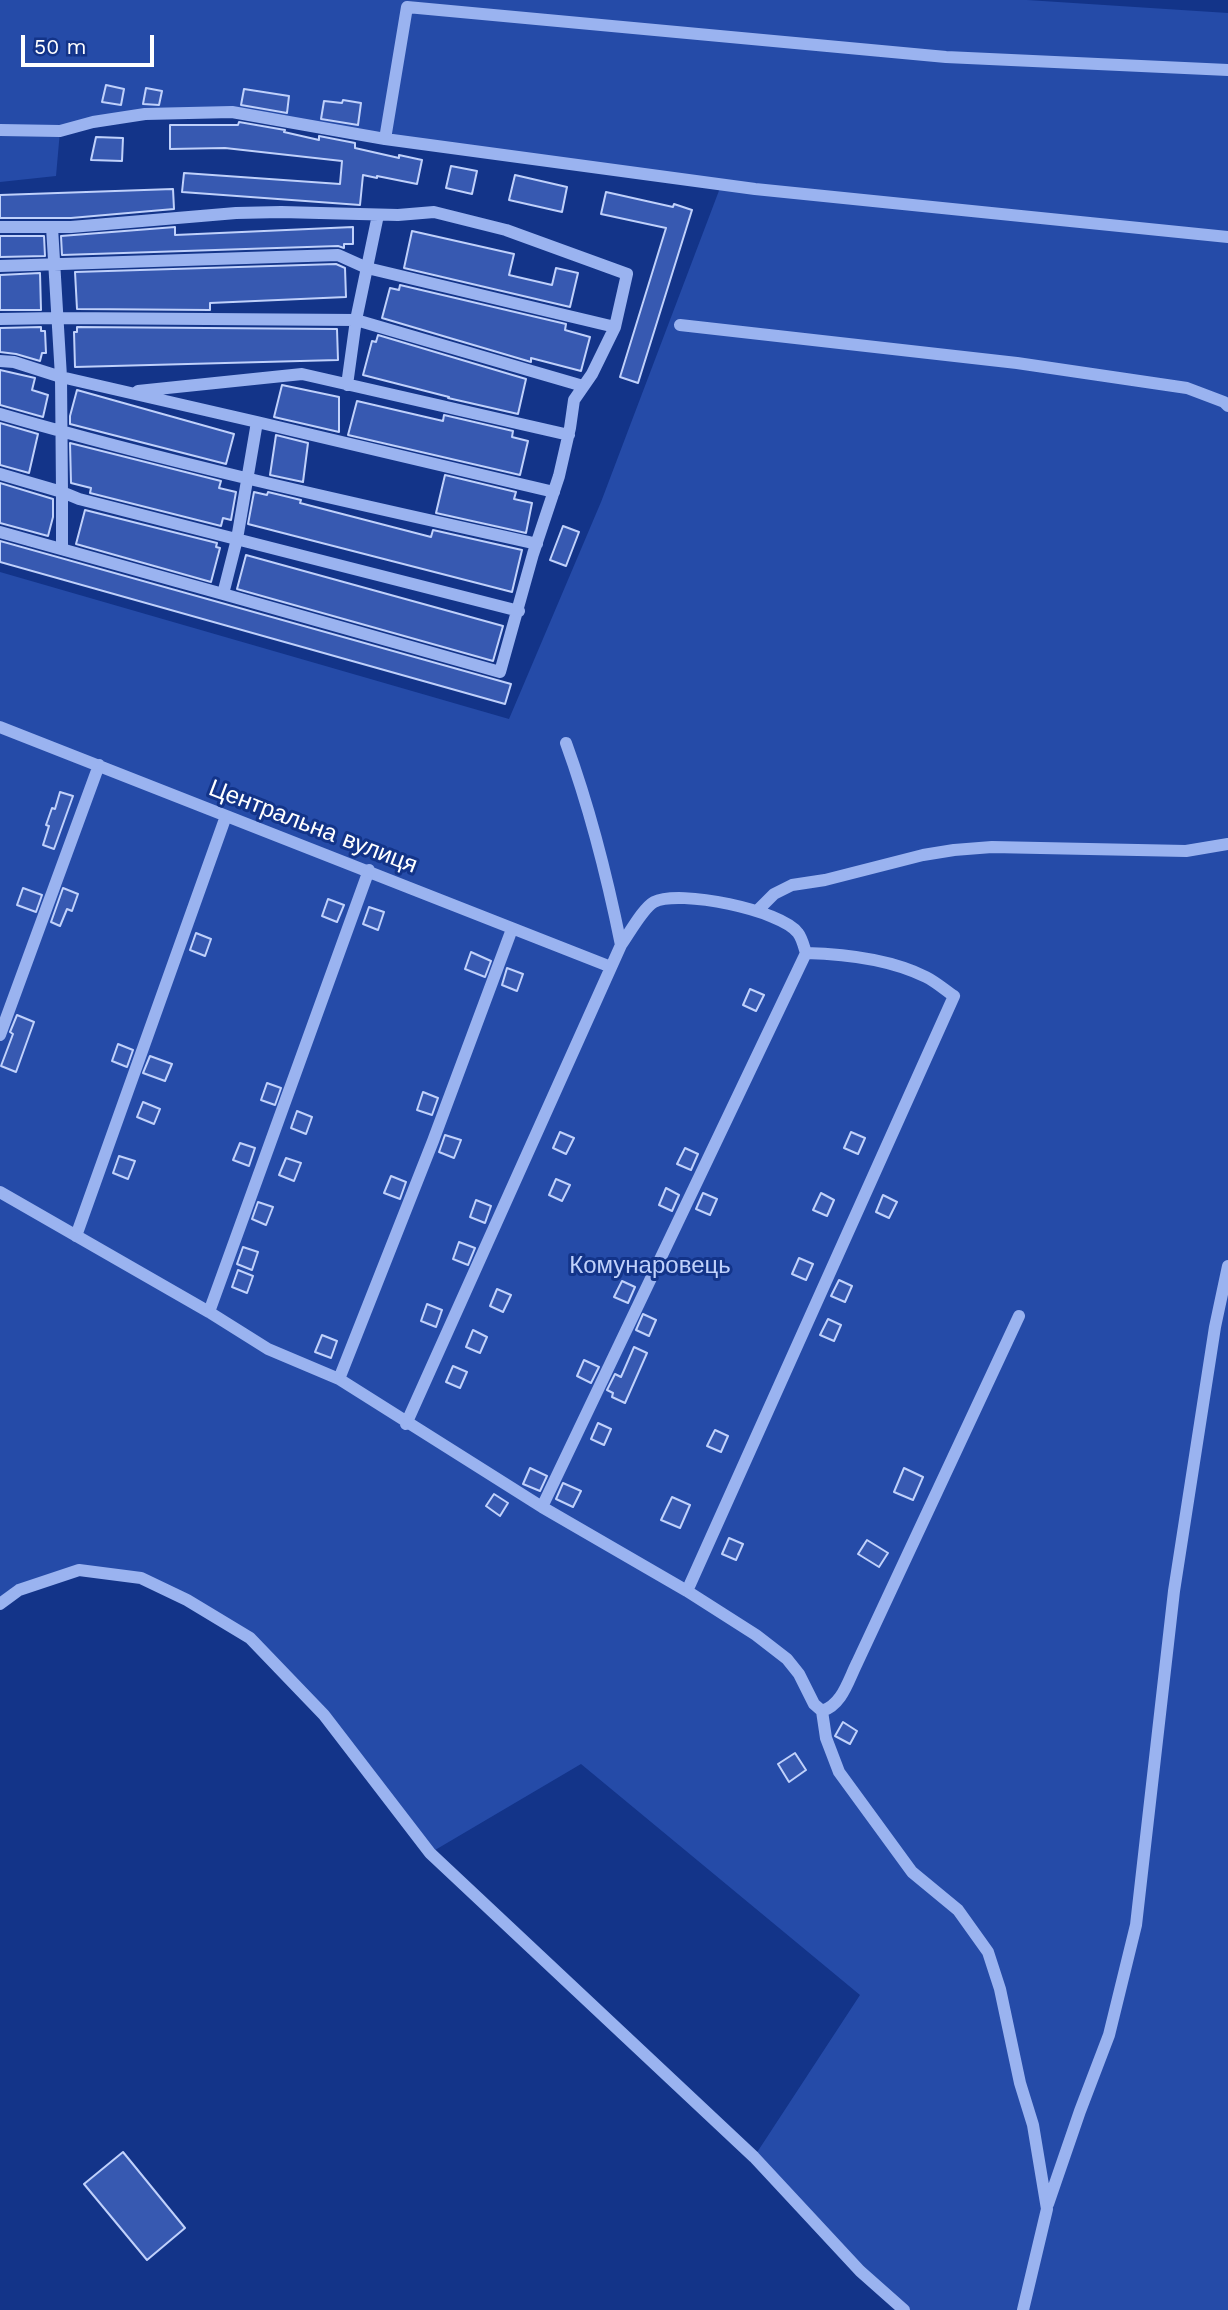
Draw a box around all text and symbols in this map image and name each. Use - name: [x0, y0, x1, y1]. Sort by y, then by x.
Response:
- scale bar: [24, 21, 158, 65]
- text: 50 m: [34, 34, 86, 59]
- street label: Центральна вулиця: [205, 774, 421, 880]
- park label: Комунаровець: [569, 1252, 731, 1280]

